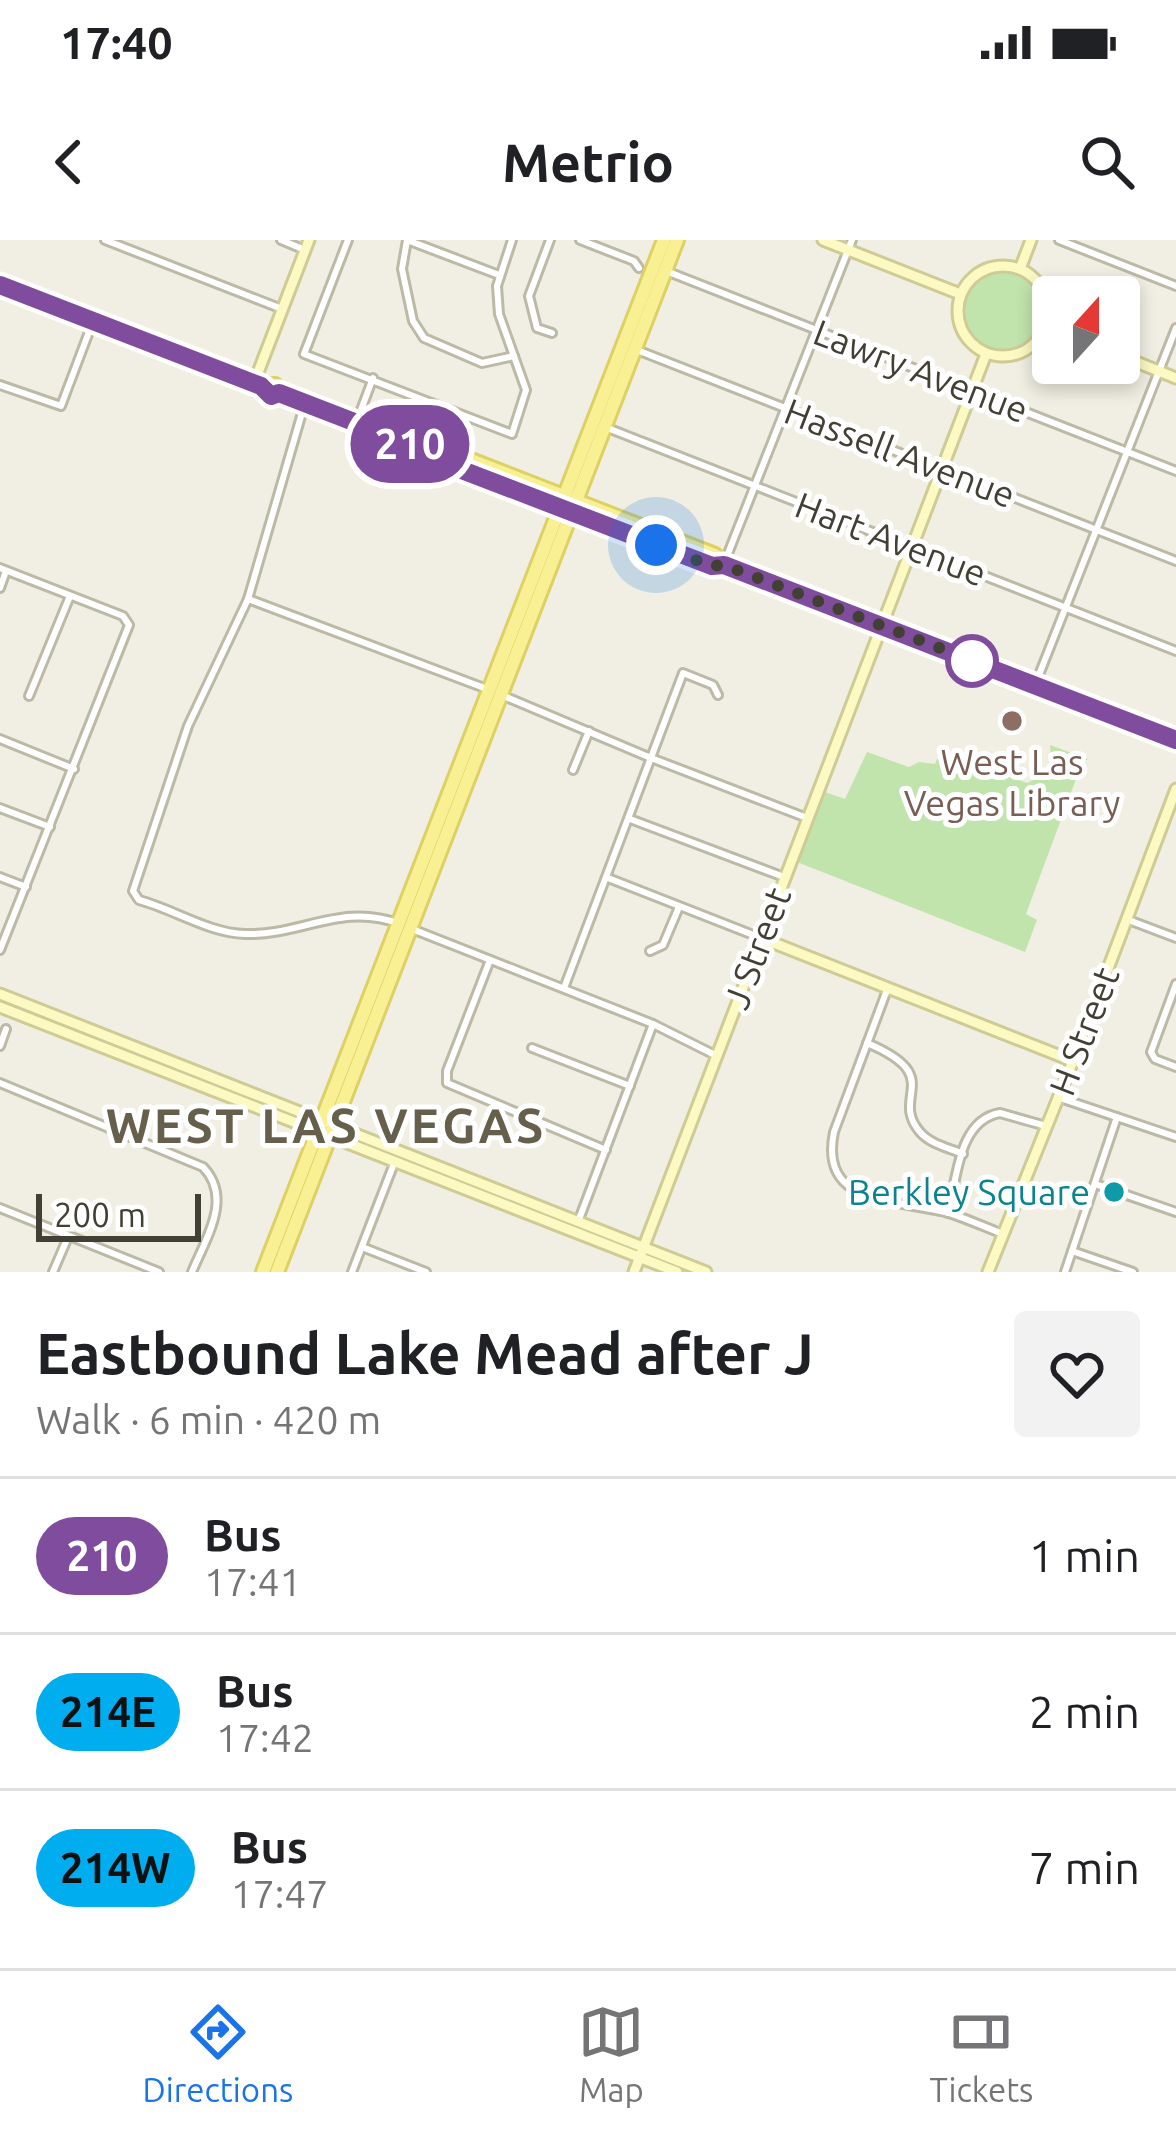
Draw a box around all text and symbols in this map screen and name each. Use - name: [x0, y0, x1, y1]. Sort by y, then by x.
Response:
- text: 17:40: [60, 17, 173, 68]
- icon: back: [36, 129, 102, 195]
- icon: search: [1074, 129, 1140, 195]
- text: Metrio: [502, 132, 674, 192]
- north arrow: [1032, 276, 1140, 384]
- map controls: [1032, 276, 1140, 384]
- street label: Lawry Avenue: [808, 311, 1034, 430]
- street label: Hassell Avenue: [779, 390, 1021, 515]
- line badge: 210: [341, 405, 479, 483]
- text: 210: [374, 420, 446, 467]
- street label: Hart Avenue: [790, 483, 992, 594]
- your location: [626, 515, 686, 575]
- unlabelled marker: [947, 636, 997, 686]
- marker: West Las Vegas Library: [999, 708, 1025, 734]
- place label: West Las Vegas Library: [904, 741, 1120, 823]
- street label: J Street: [715, 881, 798, 1014]
- street label: H Street: [1040, 961, 1127, 1101]
- district label: WEST LAS VEGAS: [106, 1098, 546, 1152]
- place label: Berkley Square: [848, 1171, 1090, 1212]
- marker: Berkley Square: [1101, 1179, 1127, 1205]
- scale bar: [36, 1188, 201, 1241]
- text: 200 m: [54, 1196, 146, 1233]
- button: heart: [1014, 1311, 1140, 1437]
- text: Eastbound Lake Mead after J: [36, 1321, 814, 1385]
- text: Walk · 6 min · 420 m: [36, 1398, 381, 1441]
- text: Bus: [204, 1509, 281, 1560]
- text: 1 min: [1029, 1530, 1140, 1581]
- text: 210: [66, 1532, 138, 1579]
- text: 17:41: [204, 1560, 302, 1603]
- text: Bus: [216, 1665, 293, 1716]
- text: 2 min: [1029, 1686, 1140, 1737]
- text: 214E: [60, 1688, 156, 1735]
- text: 17:42: [216, 1716, 314, 1759]
- text: Bus: [231, 1821, 308, 1872]
- text: 7 min: [1029, 1842, 1140, 1893]
- text: 214W: [60, 1844, 171, 1891]
- text: 17:47: [231, 1872, 328, 1915]
- tab: Directions: [143, 1999, 293, 2108]
- tab: Map: [578, 1999, 644, 2108]
- tab: Tickets: [929, 1999, 1033, 2108]

